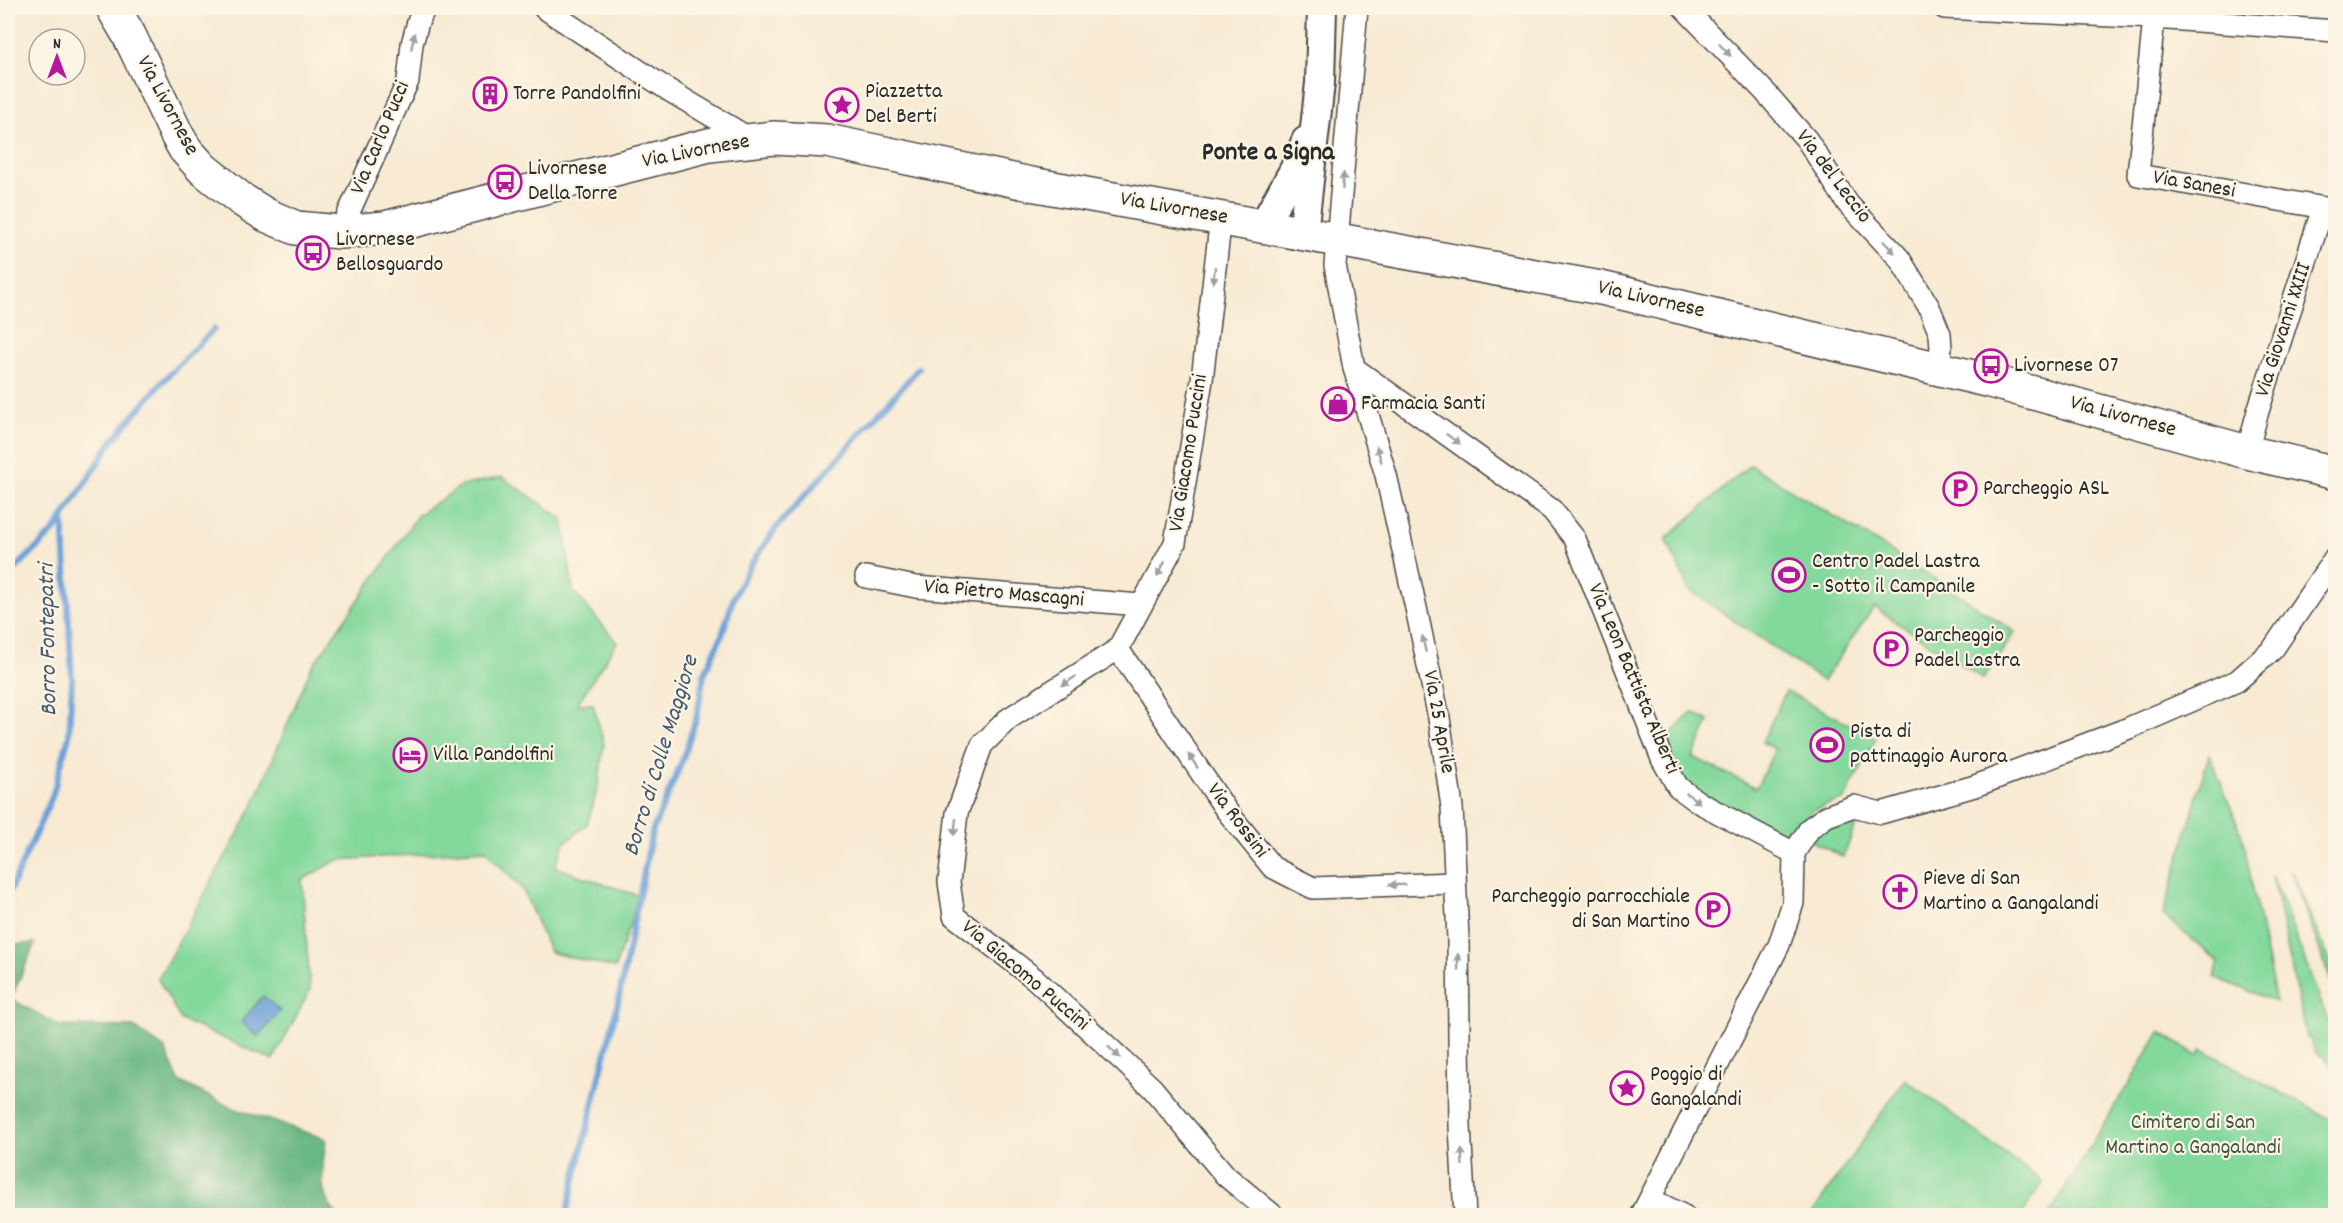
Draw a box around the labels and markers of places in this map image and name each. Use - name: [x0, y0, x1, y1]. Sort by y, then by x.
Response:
- building icon: Torre Pandolfini: [472, 76, 508, 112]
- place label: Piazzetta Del Berti: [865, 77, 943, 133]
- place label: Torre Pandolfini: [513, 79, 641, 110]
- place icon: Piazzetta Del Berti: [824, 87, 860, 123]
- place label: Livornese Della Torre: [528, 154, 617, 210]
- bus stop icon: Livornese Della Torre: [487, 164, 523, 200]
- place label: Livornese Bellosguardo: [336, 225, 443, 281]
- bus stop icon: Livornese Bellosguardo: [295, 235, 331, 271]
- bus stop icon: Livornese 07: [1973, 348, 2009, 384]
- place label: Livornese 07: [2014, 351, 2118, 382]
- shop icon: Farmacia Santi: [1320, 386, 1356, 422]
- place label: Farmacia Santi: [1361, 389, 1485, 420]
- parking icon: Parcheggio ASL: [1942, 471, 1978, 507]
- place label: Parcheggio ASL: [1983, 474, 2109, 505]
- place label: Centro Padel Lastra - Sotto il Campanile: [1812, 547, 1980, 603]
- sports icon: Centro Padel Lastra - Sotto il Campanile: [1771, 557, 1807, 593]
- place label: Parcheggio Padel Lastra: [1914, 621, 2020, 677]
- parking icon: Parcheggio Padel Lastra: [1873, 631, 1909, 667]
- place label: Pista di pattinaggio Aurora: [1850, 717, 2008, 773]
- sports icon: Pista di pattinaggio Aurora: [1809, 727, 1845, 763]
- hotel icon: Villa Pandolfini: [392, 737, 428, 773]
- place label: Villa Pandolfini: [433, 740, 554, 771]
- place label: Pieve di San Martino a Gangalandi: [1923, 864, 2098, 920]
- church icon: Pieve di San Martino a Gangalandi: [1882, 874, 1918, 910]
- place label: Parcheggio parrocchiale di San Martino: [1491, 882, 1690, 938]
- parking icon: Parcheggio parrocchiale di San Martino: [1695, 892, 1731, 928]
- place label: Poggio di Gangalandi: [1650, 1060, 1742, 1116]
- place icon: Poggio di Gangalandi: [1609, 1070, 1645, 1106]

